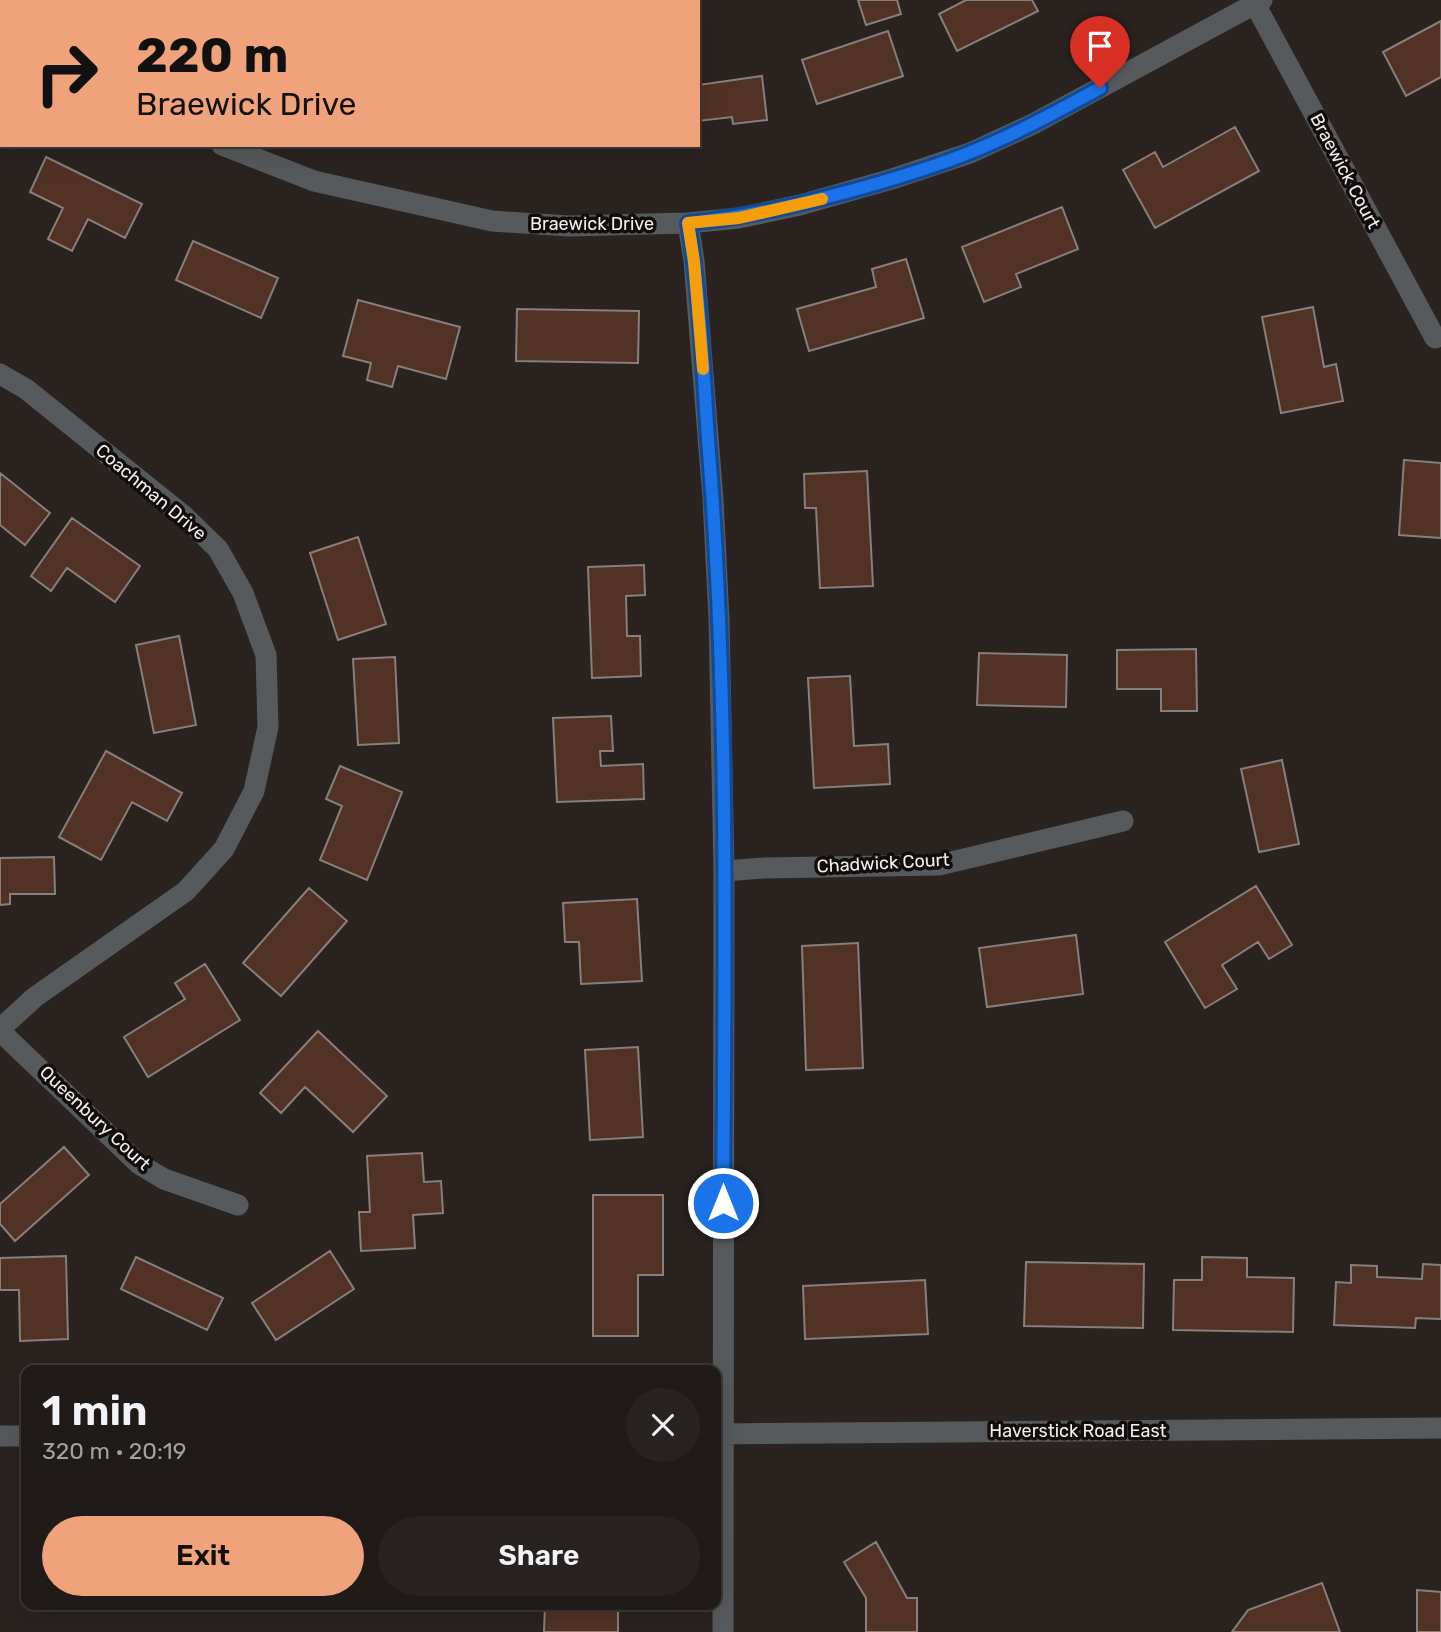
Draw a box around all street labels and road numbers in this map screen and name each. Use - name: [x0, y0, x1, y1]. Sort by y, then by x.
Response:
- street label: Braewick Court: [1305, 109, 1385, 233]
- street label: Braewick Drive: [530, 213, 654, 235]
- street label: Coachman Drive: [91, 439, 211, 545]
- street label: Chadwick Court: [816, 849, 950, 877]
- street label: Queenbury Court: [35, 1061, 155, 1175]
- street label: Haverstick Road East: [989, 1420, 1167, 1442]

